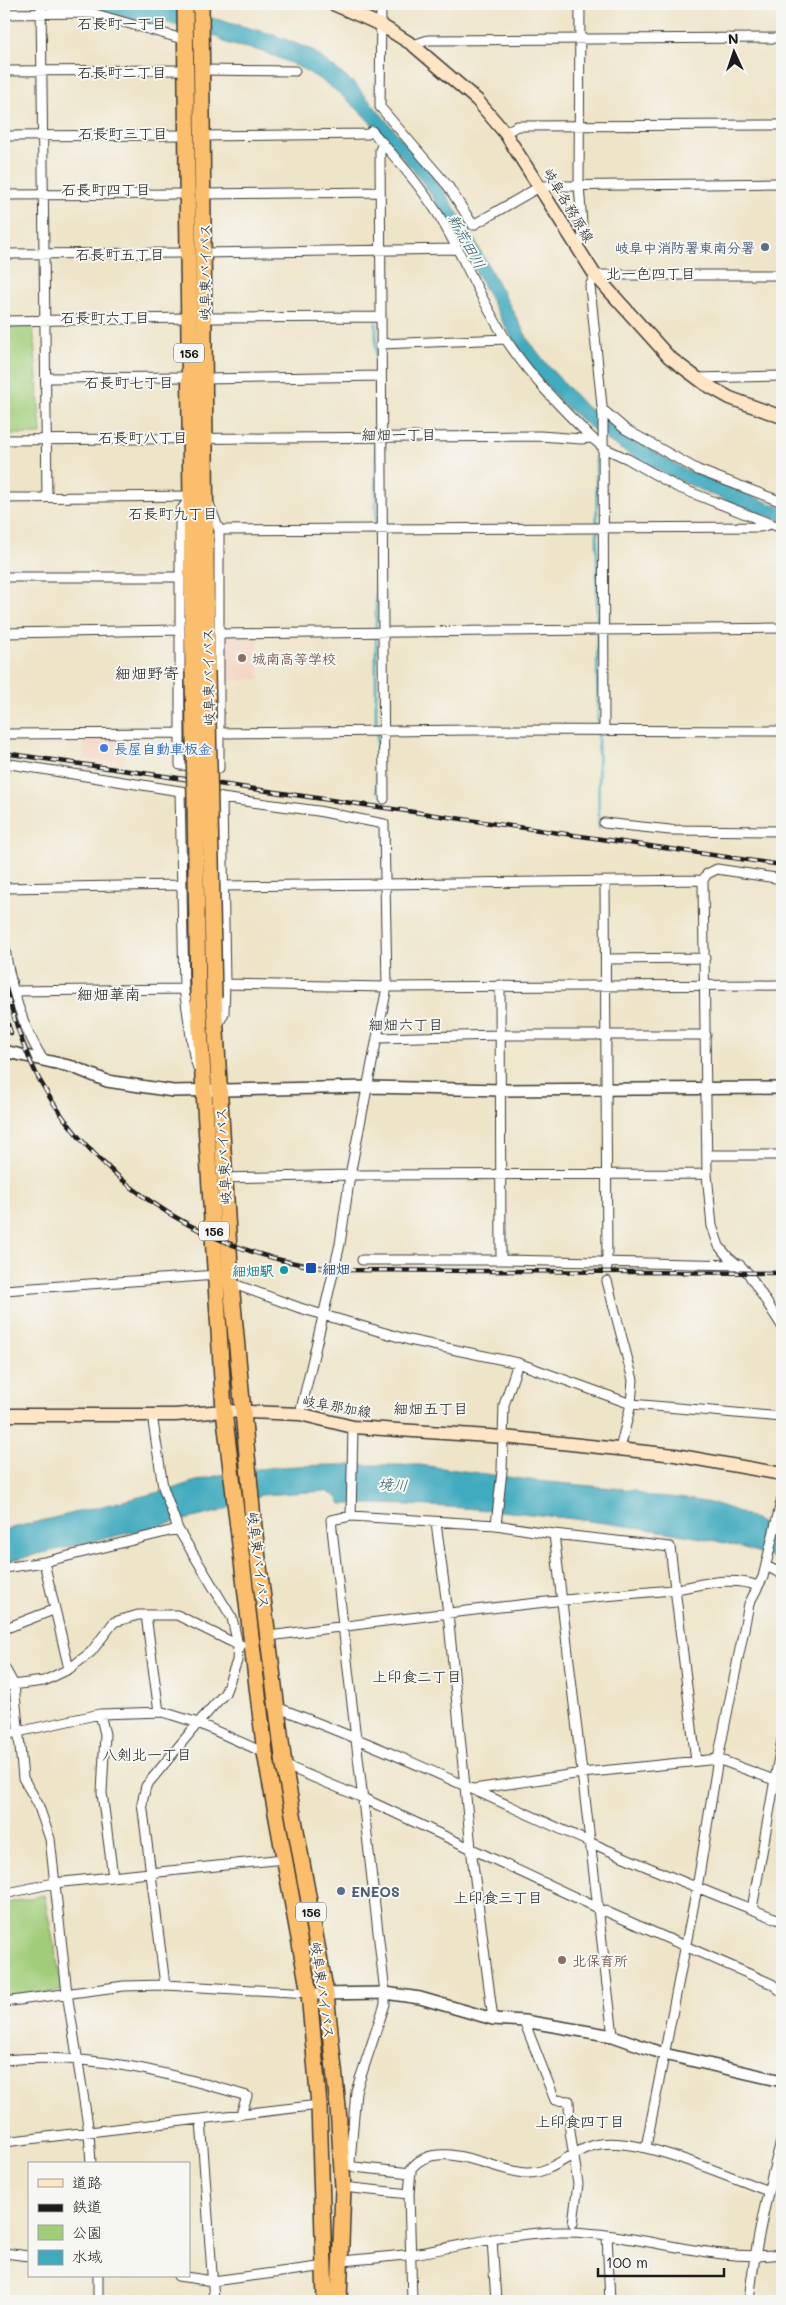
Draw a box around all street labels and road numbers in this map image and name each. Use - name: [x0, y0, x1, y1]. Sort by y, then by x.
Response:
- street label: 岐阜各務原線: [539, 164, 599, 246]
- street label: 岐阜東バイパス: [195, 223, 214, 321]
- road number: 156: [174, 343, 204, 362]
- street label: 岐阜東バイパス: [198, 628, 218, 726]
- street label: 岐阜東バイパス: [211, 1107, 235, 1205]
- road number: 156: [199, 1222, 229, 1240]
- street label: 岐阜那加線: [301, 1391, 373, 1421]
- street label: 岐阜東バイパス: [244, 1510, 274, 1610]
- road number: 156: [296, 1902, 326, 1921]
- street label: 岐阜東バイパス: [307, 1940, 339, 2040]

